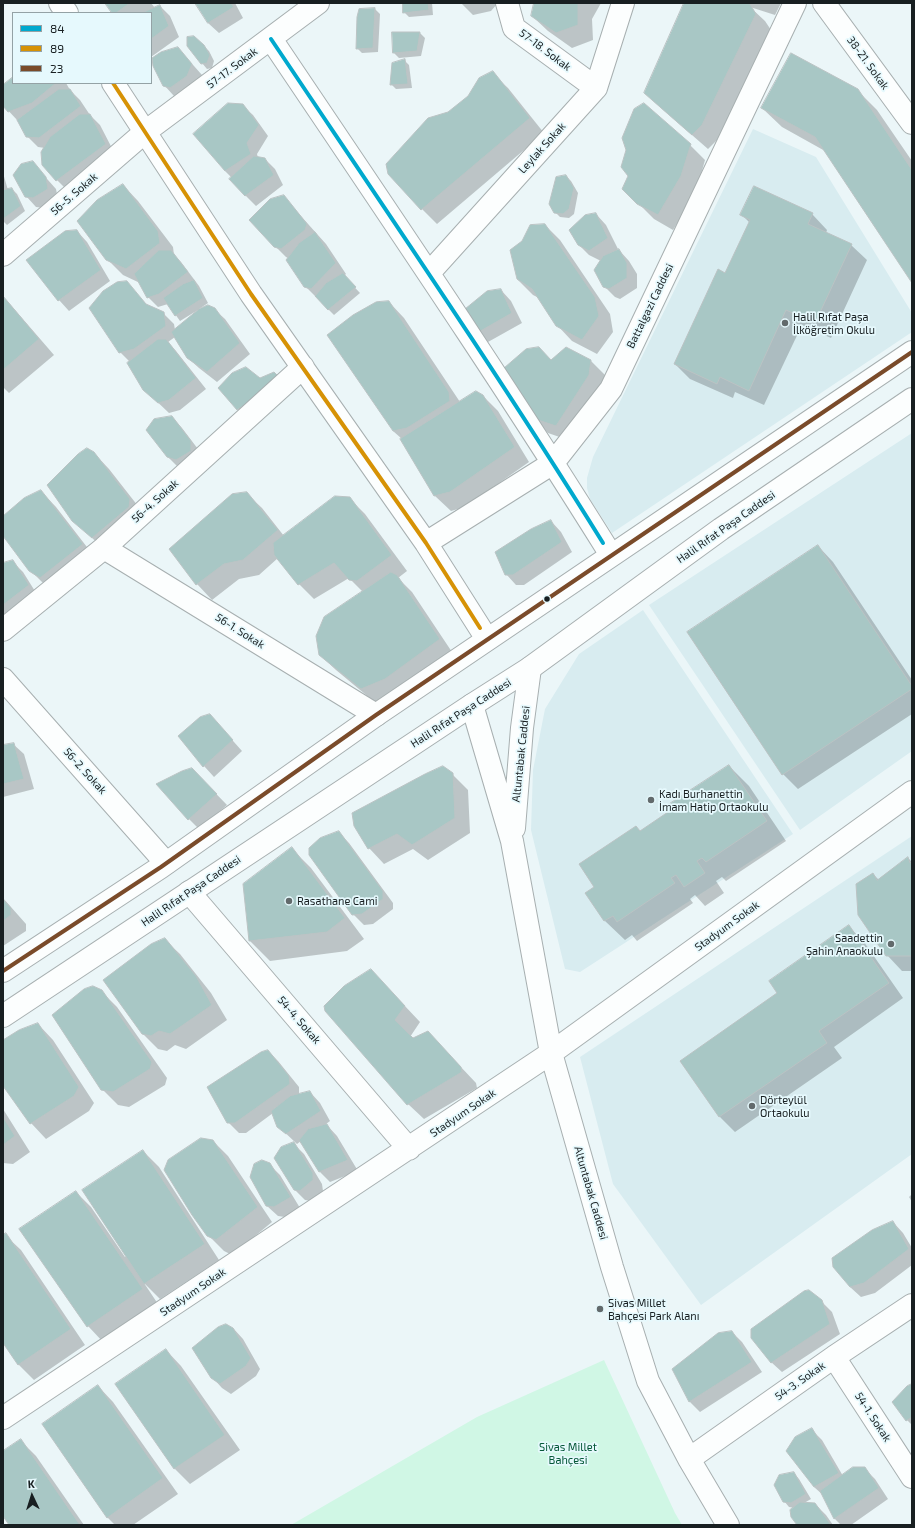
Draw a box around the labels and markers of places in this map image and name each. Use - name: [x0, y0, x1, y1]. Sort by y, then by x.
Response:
- place label: Halil Rıfat Paşa İlköğretim Okulu: [793, 310, 875, 336]
- marker: Halil Rıfat Paşa İlköğretim Okulu: [780, 318, 790, 328]
- unlabelled marker: [542, 594, 552, 604]
- place label: Kadı Burhanettin İmam Hatip Ortaokulu: [659, 787, 768, 813]
- marker: Kadı Burhanettin İmam Hatip Ortaokulu: [646, 795, 656, 805]
- place label: Rasathane Cami: [297, 894, 378, 908]
- marker: Rasathane Cami: [284, 896, 294, 906]
- place label: Saadettin Şahin Anaokulu: [806, 931, 883, 957]
- marker: Saadettin Şahin Anaokulu: [886, 939, 896, 949]
- place label: Dörteylül Ortaokulu: [760, 1093, 810, 1119]
- marker: Dörteylül Ortaokulu: [747, 1101, 757, 1111]
- place label: Sivas Millet Bahçesi Park Alanı: [608, 1296, 699, 1322]
- marker: Sivas Millet Bahçesi Park Alanı: [595, 1304, 605, 1314]

